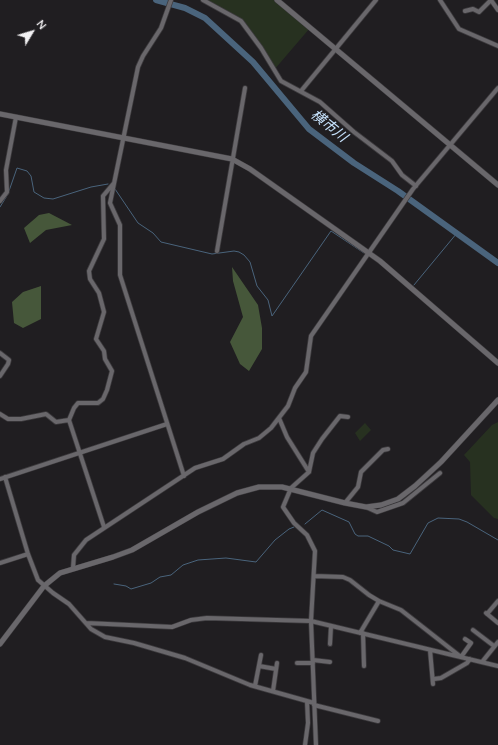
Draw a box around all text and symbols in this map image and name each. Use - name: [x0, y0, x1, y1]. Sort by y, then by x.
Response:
- north arrow: [12, 12, 52, 52]
- text: N: [33, 17, 49, 32]
- water label: 横市川: [307, 106, 351, 146]

